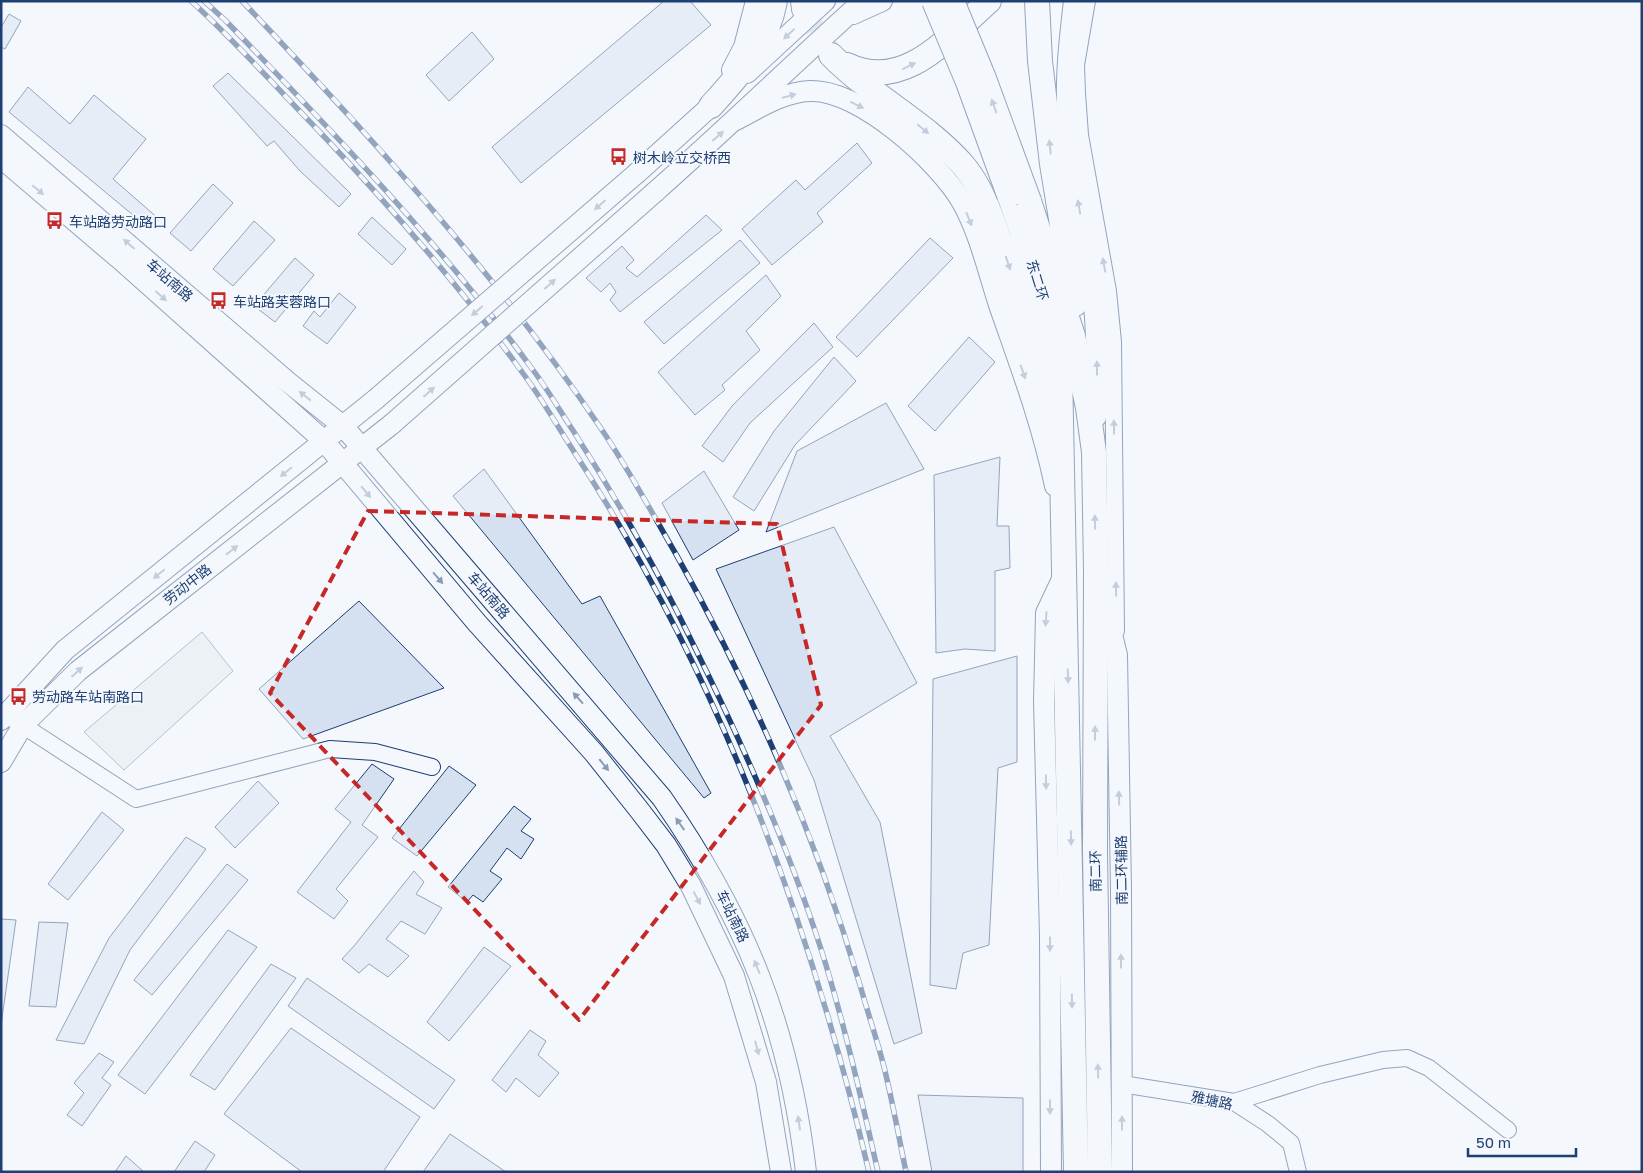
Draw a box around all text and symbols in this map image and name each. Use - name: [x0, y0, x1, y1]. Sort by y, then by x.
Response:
- one-way arrow: [783, 28, 795, 40]
- one-way arrow: [902, 62, 916, 70]
- one-way arrow: [781, 91, 796, 99]
- one-way arrow: [990, 98, 998, 113]
- one-way arrow: [850, 101, 864, 109]
- one-way arrow: [916, 124, 929, 135]
- one-way arrow: [711, 130, 723, 142]
- one-way arrow: [1046, 138, 1054, 154]
- bus stop icon: 树木岭立交桥西: [609, 147, 629, 167]
- place label: 树木岭立交桥西: [633, 149, 731, 166]
- one-way arrow: [32, 184, 45, 195]
- one-way arrow: [1074, 198, 1082, 214]
- one-way arrow: [595, 199, 607, 211]
- bus stop icon: 车站路劳动路口: [45, 211, 65, 231]
- one-way arrow: [965, 212, 973, 227]
- place label: 车站路劳动路口: [69, 213, 167, 230]
- one-way arrow: [123, 239, 135, 250]
- street label: 车站南路: [143, 255, 197, 305]
- one-way arrow: [1004, 256, 1012, 271]
- one-way arrow: [1099, 256, 1107, 272]
- street label: 东二环: [1024, 257, 1052, 303]
- one-way arrow: [544, 279, 557, 290]
- one-way arrow: [155, 290, 167, 302]
- bus stop icon: 车站路芙蓉路口: [209, 291, 229, 311]
- place label: 车站路芙蓉路口: [233, 293, 331, 310]
- one-way arrow: [471, 306, 484, 317]
- one-way arrow: [1093, 360, 1101, 376]
- one-way arrow: [1019, 365, 1027, 380]
- one-way arrow: [422, 386, 434, 398]
- one-way arrow: [299, 390, 312, 401]
- one-way arrow: [1110, 418, 1118, 434]
- one-way arrow: [280, 466, 293, 477]
- one-way arrow: [360, 485, 371, 498]
- one-way arrow: [1091, 514, 1099, 530]
- one-way arrow: [225, 544, 238, 555]
- street label: 劳动中路: [160, 560, 214, 608]
- one-way arrow: [153, 568, 166, 579]
- street label: 车站南路: [464, 568, 514, 622]
- one-way arrow: [432, 571, 444, 583]
- one-way arrow: [1112, 581, 1120, 597]
- one-way arrow: [1042, 612, 1050, 628]
- one-way arrow: [71, 666, 83, 678]
- one-way arrow: [1064, 668, 1072, 684]
- bus stop icon: 劳动路车站南路口: [8, 686, 28, 706]
- place label: 劳动路车站南路口: [32, 688, 144, 705]
- one-way arrow: [572, 692, 583, 705]
- one-way arrow: [1091, 725, 1099, 741]
- one-way arrow: [598, 758, 609, 771]
- one-way arrow: [1042, 774, 1050, 790]
- one-way arrow: [1115, 790, 1123, 806]
- one-way arrow: [675, 817, 685, 831]
- one-way arrow: [1067, 831, 1075, 847]
- street label: 南二环辅路: [1112, 835, 1130, 905]
- street label: 南二环: [1086, 850, 1104, 892]
- street label: 车站南路: [713, 887, 753, 945]
- one-way arrow: [693, 890, 701, 905]
- one-way arrow: [1046, 936, 1054, 952]
- one-way arrow: [1117, 952, 1125, 968]
- one-way arrow: [753, 959, 761, 974]
- one-way arrow: [1068, 993, 1076, 1009]
- one-way arrow: [753, 1041, 761, 1056]
- one-way arrow: [1094, 1062, 1102, 1078]
- street label: 雅塘路: [1190, 1087, 1234, 1113]
- one-way arrow: [1047, 1099, 1055, 1115]
- one-way arrow: [795, 1115, 803, 1131]
- one-way arrow: [1118, 1115, 1126, 1131]
- scale bar: [1468, 1126, 1576, 1158]
- text: 50 m: [1476, 1133, 1511, 1151]

